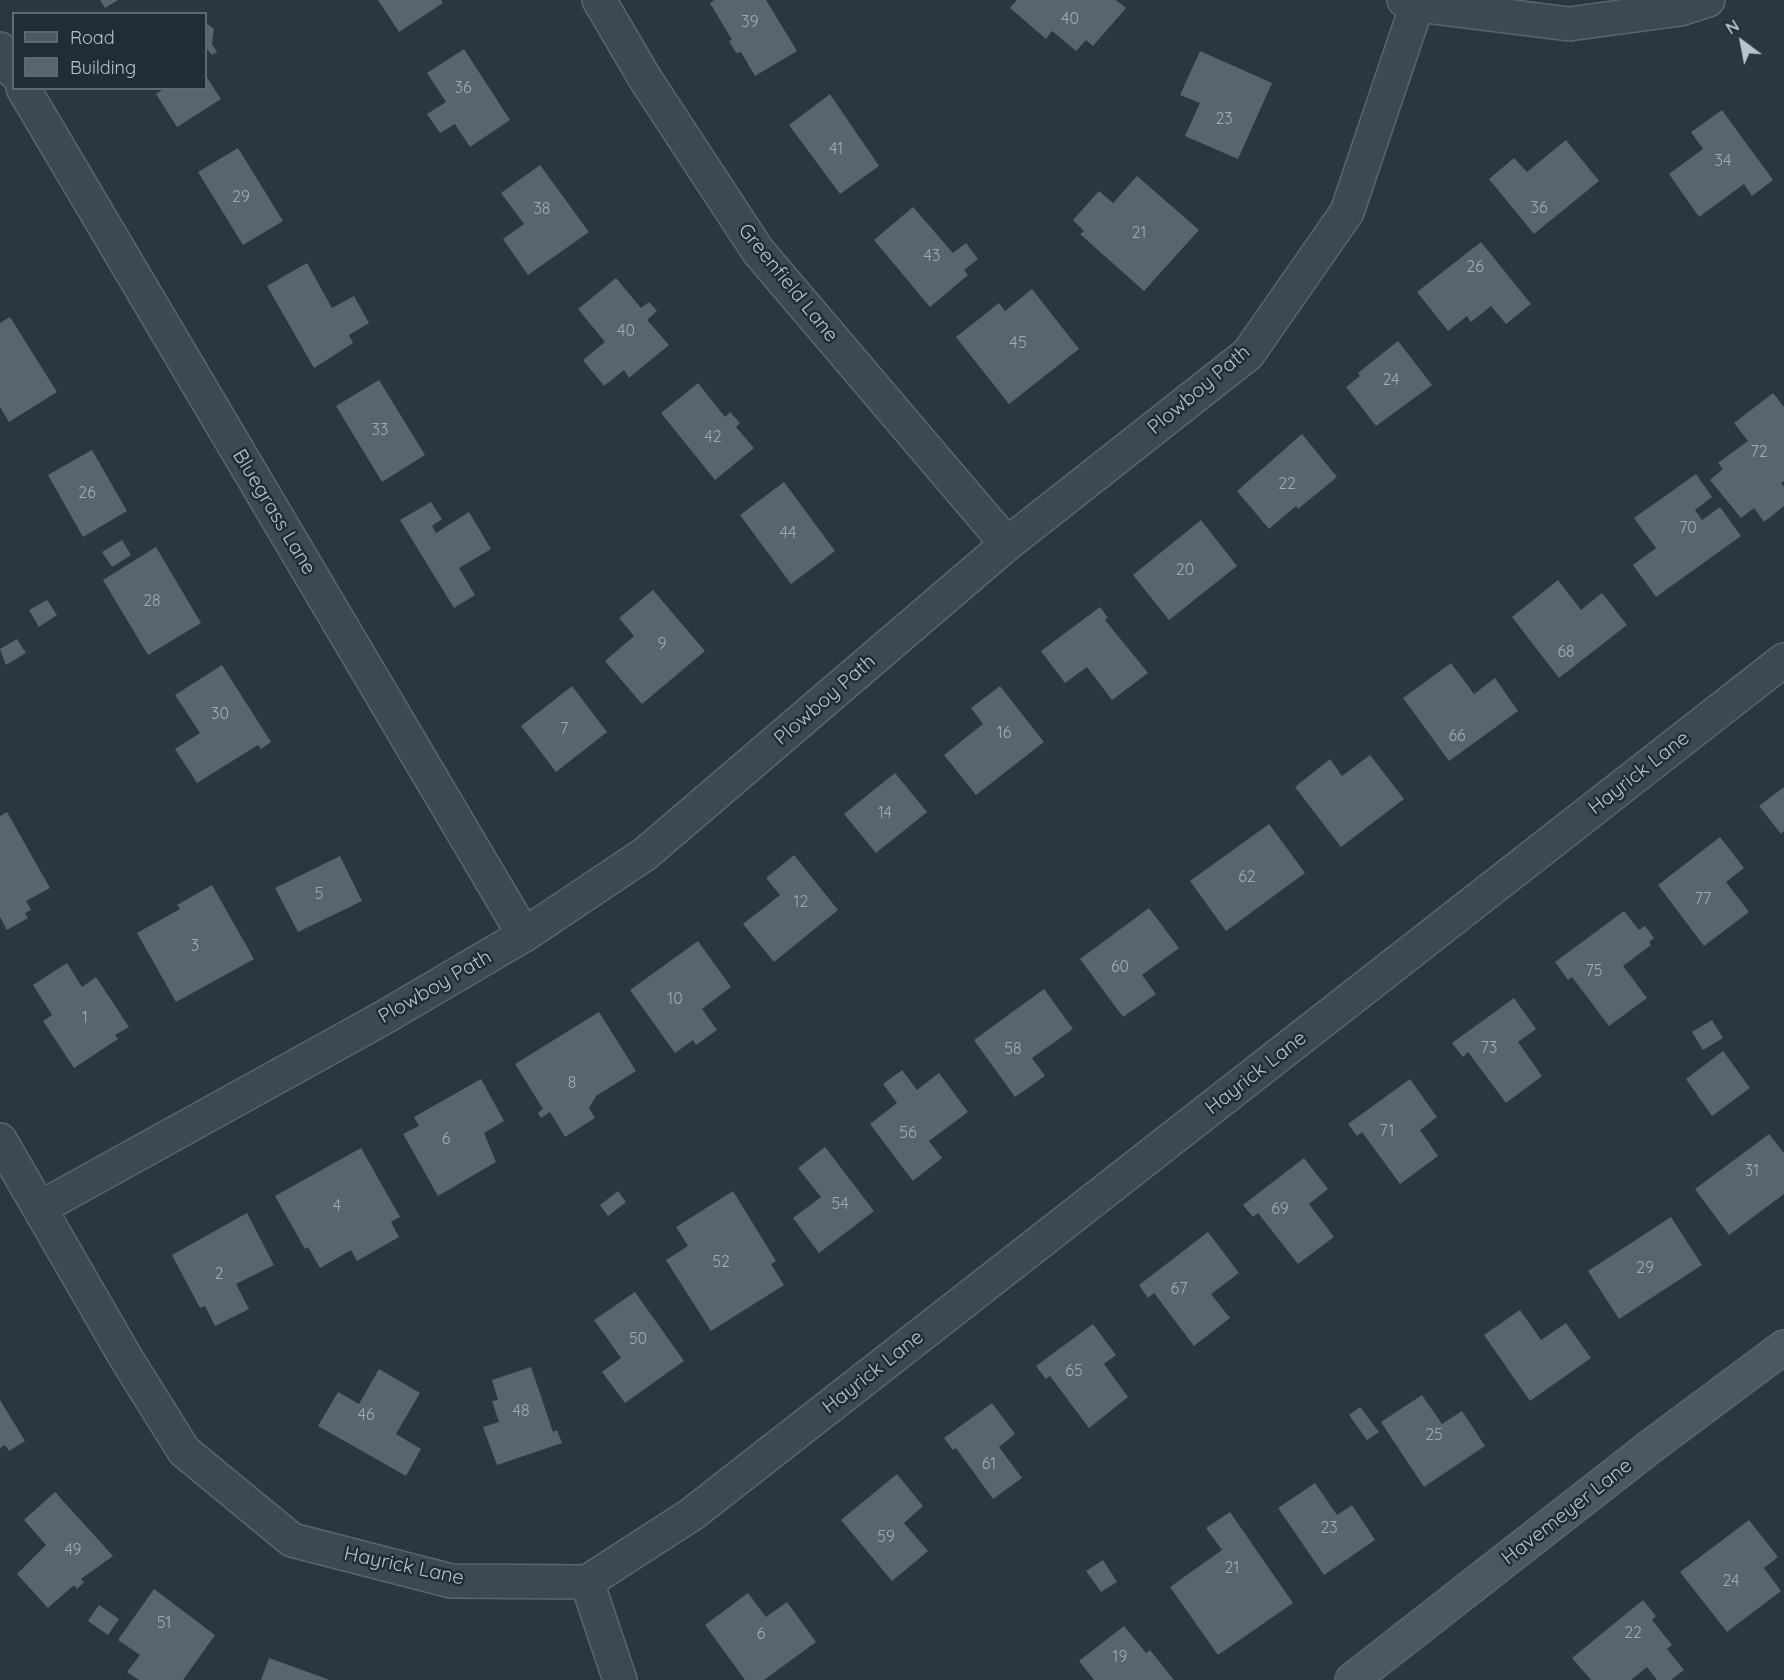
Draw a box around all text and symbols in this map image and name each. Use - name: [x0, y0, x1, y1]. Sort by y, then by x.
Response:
- house number: 40: [1061, 9, 1079, 29]
- legend: [12, 12, 207, 90]
- house number: 39: [741, 12, 759, 32]
- north arrow: [1712, 12, 1772, 72]
- text: N: [1722, 15, 1743, 38]
- text: Road: [70, 26, 115, 49]
- text: Building: [70, 56, 136, 79]
- house number: 36: [455, 78, 471, 98]
- house number: 23: [1215, 109, 1233, 129]
- house number: 41: [829, 139, 843, 159]
- house number: 34: [1715, 151, 1731, 171]
- house number: 29: [232, 187, 250, 207]
- house number: 36: [1531, 198, 1547, 218]
- house number: 38: [533, 199, 551, 219]
- street label: Greenfield Lane: [733, 219, 843, 347]
- house number: 21: [1132, 223, 1146, 243]
- house number: 43: [924, 246, 940, 266]
- house number: 26: [1466, 257, 1484, 277]
- house number: 40: [617, 321, 635, 341]
- house number: 45: [1009, 333, 1027, 353]
- street label: Plowboy Path: [1143, 340, 1255, 440]
- house number: 24: [1382, 370, 1400, 390]
- house number: 33: [372, 420, 388, 440]
- house number: 42: [704, 427, 722, 447]
- house number: 72: [1750, 442, 1768, 462]
- street label: Bluegrass Lane: [227, 445, 321, 579]
- house number: 22: [1278, 474, 1296, 494]
- house number: 26: [78, 483, 96, 503]
- house number: 70: [1679, 518, 1697, 538]
- house number: 44: [780, 523, 796, 543]
- house number: 20: [1176, 560, 1194, 580]
- house number: 28: [143, 591, 161, 611]
- house number: 9: [658, 634, 666, 654]
- house number: 68: [1557, 642, 1575, 662]
- street label: Plowboy Path: [769, 649, 881, 751]
- house number: 30: [211, 704, 229, 724]
- house number: 7: [560, 719, 568, 739]
- house number: 16: [997, 723, 1011, 743]
- house number: 66: [1448, 726, 1466, 746]
- street label: Hayrick Lane: [1584, 726, 1694, 820]
- house number: 14: [878, 803, 892, 823]
- house number: 62: [1238, 867, 1256, 887]
- house number: 5: [315, 884, 323, 904]
- house number: 77: [1695, 889, 1711, 909]
- house number: 12: [794, 892, 808, 912]
- house number: 3: [191, 936, 199, 956]
- street label: Plowboy Path: [374, 945, 496, 1029]
- house number: 60: [1111, 957, 1129, 977]
- house number: 75: [1586, 961, 1602, 981]
- house number: 10: [667, 989, 683, 1009]
- house number: 1: [82, 1008, 88, 1028]
- street label: Hayrick Lane: [1201, 1026, 1311, 1120]
- house number: 73: [1481, 1038, 1497, 1058]
- house number: 58: [1004, 1039, 1022, 1059]
- house number: 8: [568, 1073, 576, 1093]
- house number: 71: [1380, 1121, 1394, 1141]
- house number: 56: [899, 1123, 917, 1143]
- house number: 6: [442, 1129, 450, 1149]
- house number: 31: [1745, 1161, 1759, 1181]
- house number: 54: [831, 1194, 849, 1214]
- house number: 4: [333, 1196, 341, 1216]
- house number: 69: [1271, 1199, 1289, 1219]
- house number: 52: [712, 1252, 730, 1272]
- house number: 29: [1636, 1258, 1654, 1278]
- house number: 2: [215, 1264, 223, 1284]
- house number: 67: [1171, 1279, 1187, 1299]
- street label: Hayrick Lane: [818, 1325, 928, 1419]
- house number: 50: [629, 1329, 647, 1349]
- house number: 65: [1065, 1361, 1083, 1381]
- house number: 48: [512, 1401, 530, 1421]
- house number: 46: [357, 1405, 375, 1425]
- house number: 25: [1425, 1425, 1443, 1445]
- house number: 61: [982, 1454, 996, 1474]
- street label: Havemeyer Lane: [1497, 1454, 1637, 1570]
- house number: 23: [1320, 1518, 1338, 1538]
- house number: 59: [877, 1527, 895, 1547]
- house number: 49: [64, 1540, 82, 1560]
- street label: Hayrick Lane: [342, 1542, 466, 1590]
- house number: 21: [1225, 1558, 1239, 1578]
- house number: 24: [1722, 1571, 1740, 1591]
- house number: 51: [157, 1613, 171, 1633]
- house number: 22: [1624, 1623, 1642, 1643]
- house number: 6: [757, 1624, 765, 1644]
- house number: 19: [1113, 1647, 1127, 1667]

